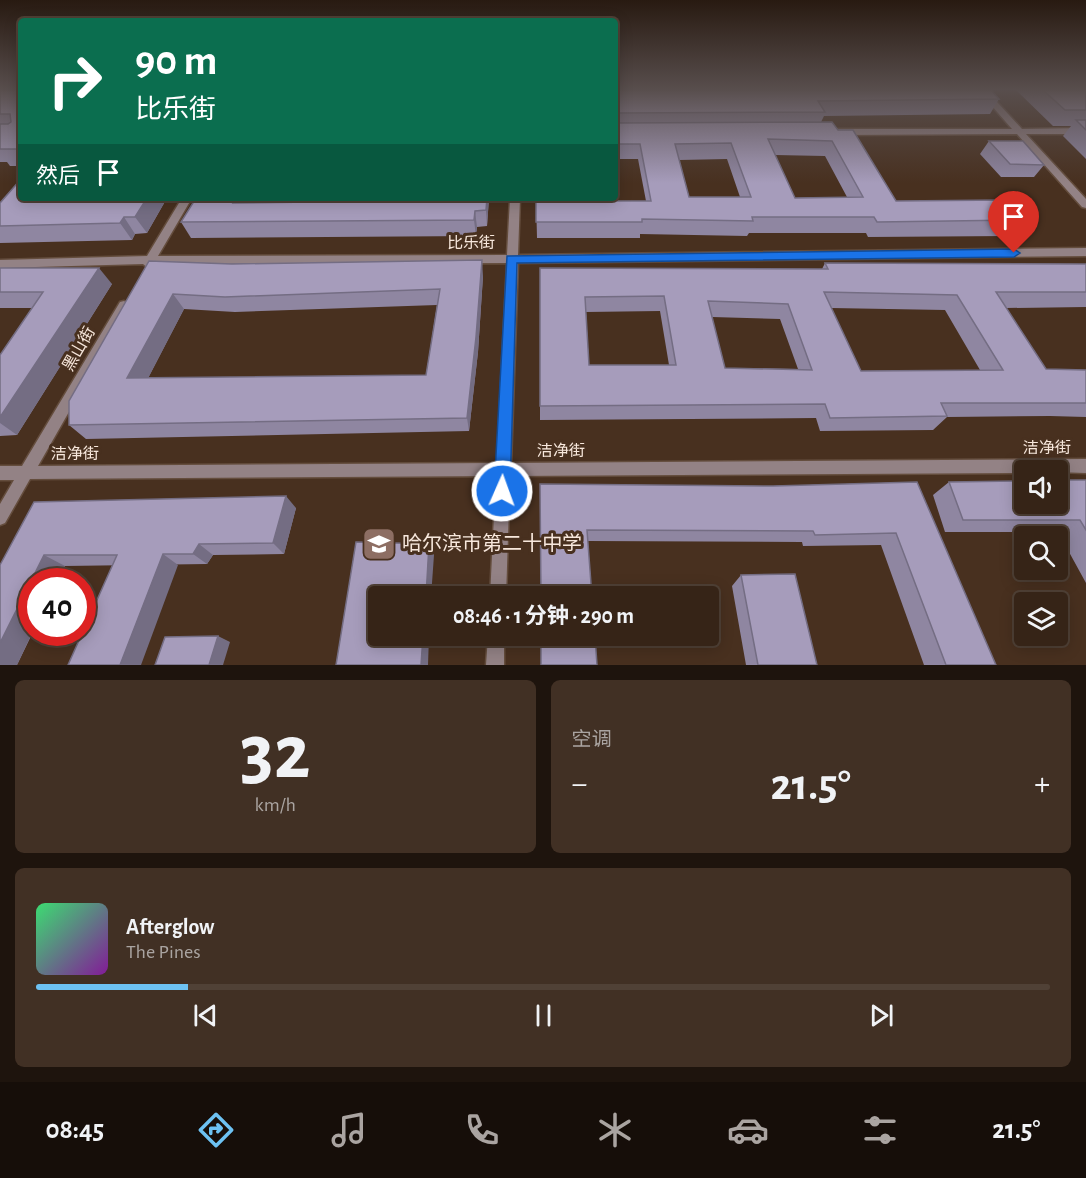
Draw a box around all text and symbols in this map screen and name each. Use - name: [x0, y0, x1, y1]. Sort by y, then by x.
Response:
- text: 90 m: [135, 40, 217, 82]
- icon: right: [36, 42, 114, 120]
- text: 比乐街: [135, 96, 216, 123]
- icon: arrive: [92, 156, 125, 189]
- text: 然后: [36, 165, 80, 187]
- pin: [988, 191, 1039, 253]
- icon: arrive: [997, 200, 1030, 233]
- street label: 比乐街: [447, 234, 495, 251]
- street label: 黑山街: [59, 324, 98, 374]
- street label: 洁净街: [1023, 439, 1071, 456]
- street label: 洁净街: [537, 442, 585, 459]
- street label: 洁净街: [51, 445, 99, 462]
- position arrow: [470, 459, 534, 523]
- map controls: [1014, 460, 1068, 646]
- button: sound: [1014, 460, 1068, 514]
- school or university icon: 哈尔滨市第二十中学: [361, 526, 397, 562]
- button: search: [1014, 526, 1068, 580]
- place label: 哈尔滨市第二十中学: [402, 532, 582, 554]
- speed limit sign: 40: [18, 568, 96, 646]
- button: layers: [1014, 592, 1068, 646]
- text: 08:46 · 1 分钟 · 290 m: [453, 605, 634, 627]
- text: 32: [240, 715, 310, 793]
- text: 空调: [572, 730, 612, 750]
- text: 21.5°: [771, 763, 851, 808]
- text: −: [572, 768, 587, 801]
- text: +: [1034, 768, 1050, 801]
- text: km/h: [255, 795, 296, 815]
- text: Afterglow: [126, 916, 214, 938]
- text: The Pines: [126, 942, 201, 962]
- icon: previous: [189, 999, 222, 1032]
- icon: pause: [527, 999, 560, 1032]
- icon: next: [865, 999, 898, 1032]
- icon: directions: [195, 1109, 237, 1151]
- icon: music: [328, 1109, 370, 1151]
- icon: phone: [461, 1109, 503, 1151]
- icon: climate: [594, 1109, 636, 1151]
- icon: car: [727, 1109, 769, 1151]
- icon: filters: [859, 1109, 901, 1151]
- text: 08:45: [45, 1116, 104, 1143]
- text: 21.5°: [992, 1116, 1040, 1143]

